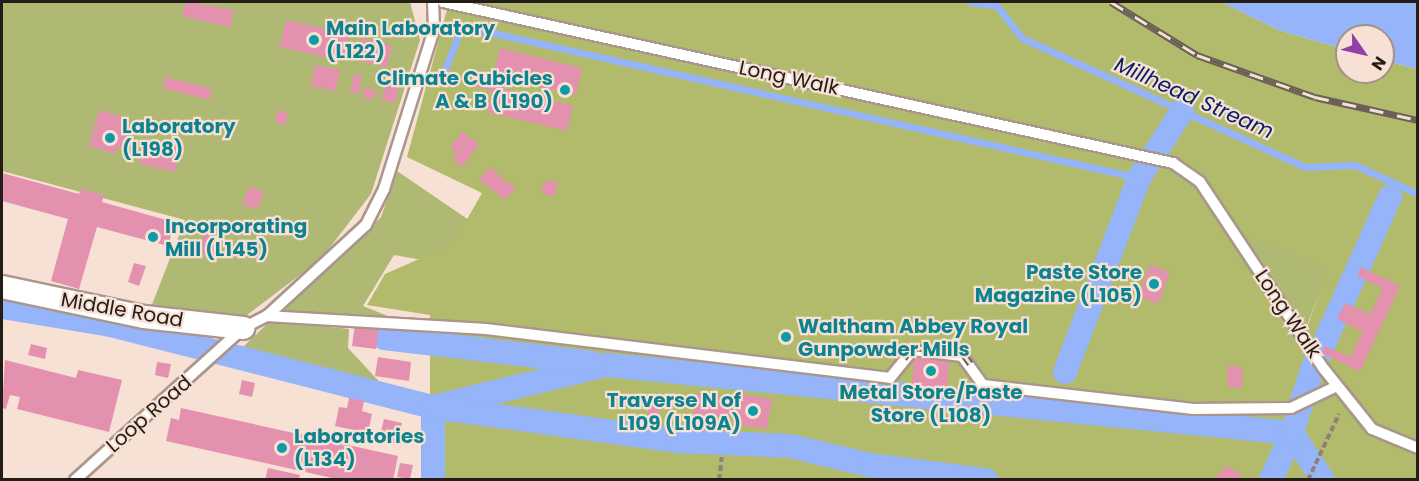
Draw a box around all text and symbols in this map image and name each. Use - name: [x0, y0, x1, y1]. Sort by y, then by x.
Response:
- place label: Main Laboratory (L122): [326, 16, 495, 63]
- north arrow: [1335, 24, 1395, 84]
- marker: Main Laboratory (L122): [307, 33, 321, 47]
- water label: Millhead Stream: [1111, 52, 1277, 144]
- text: N: [1366, 52, 1392, 75]
- street label: Long Walk: [737, 56, 841, 100]
- place label: Climate Cubicles A & B (L190): [377, 66, 553, 113]
- marker: Climate Cubicles A & B (L190): [558, 83, 572, 97]
- place label: Laboratory (L198): [122, 114, 236, 161]
- marker: Laboratory (L198): [103, 131, 117, 145]
- place label: Incorporating Mill (L145): [165, 214, 307, 261]
- marker: Incorporating Mill (L145): [146, 230, 160, 244]
- place label: Paste Store Magazine (L105): [975, 260, 1142, 307]
- street label: Long Walk: [1250, 265, 1326, 363]
- marker: Paste Store Magazine (L105): [1147, 277, 1161, 291]
- street label: Middle Road: [59, 287, 185, 333]
- place label: Waltham Abbey Royal Gunpowder Mills: [798, 314, 1028, 361]
- marker: Waltham Abbey Royal Gunpowder Mills: [779, 330, 793, 344]
- marker: Metal Store/Paste Store (L108): [924, 364, 938, 378]
- street label: Loop Road: [101, 370, 197, 458]
- place label: Metal Store/Paste Store (L108): [839, 380, 1023, 427]
- place label: Traverse N of L109 (L109A): [607, 388, 741, 435]
- marker: Traverse N of L109 (L109A): [746, 404, 760, 418]
- place label: Laboratories (L134): [294, 424, 424, 471]
- marker: Laboratories (L134): [275, 441, 289, 455]

